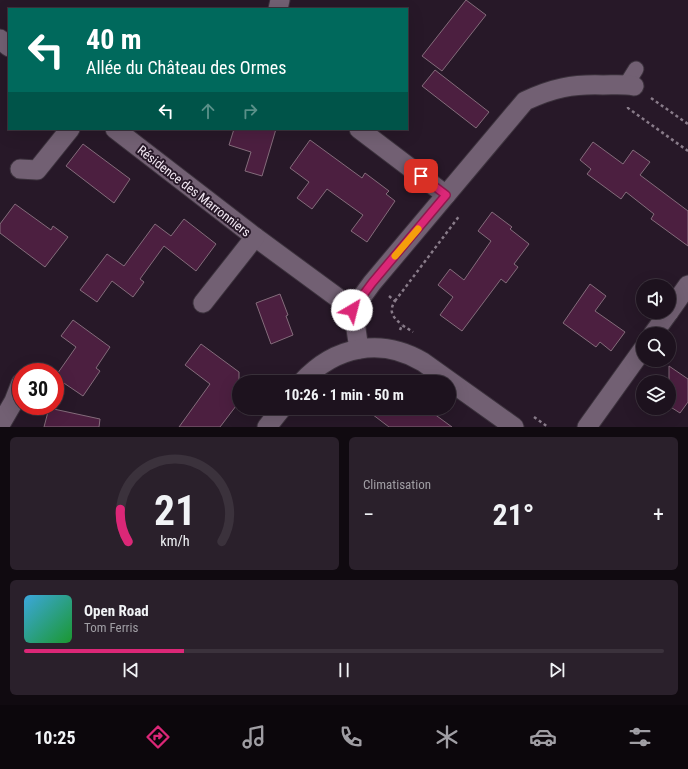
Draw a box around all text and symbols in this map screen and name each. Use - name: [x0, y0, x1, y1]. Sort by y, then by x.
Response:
- text: 40 m: [86, 23, 142, 56]
- icon: left: [20, 24, 72, 76]
- text: Allée du Château des Ormes: [86, 57, 286, 78]
- icon: left: [155, 100, 177, 122]
- icon: ahead: [197, 100, 219, 122]
- icon: right: [239, 100, 261, 122]
- street label: Résidence des Marronniers: [135, 142, 254, 240]
- pin: [404, 159, 438, 193]
- icon: arrive: [410, 165, 432, 187]
- map controls: [636, 279, 676, 415]
- button: sound: [636, 279, 676, 319]
- position arrow: [331, 289, 373, 331]
- button: search: [636, 327, 676, 367]
- speed limit sign: 30: [12, 363, 64, 415]
- button: layers: [636, 375, 676, 415]
- text: 10:26 · 1 min · 50 m: [284, 386, 404, 404]
- text: Climatisation: [363, 477, 431, 492]
- text: 21: [153, 485, 196, 534]
- text: 21°: [493, 497, 535, 532]
- text: −: [363, 502, 374, 527]
- text: +: [653, 502, 664, 527]
- text: km/h: [160, 532, 189, 548]
- text: Open Road: [84, 602, 149, 620]
- text: Tom Ferris: [84, 620, 138, 635]
- icon: previous: [120, 659, 142, 681]
- icon: pause: [333, 659, 355, 681]
- icon: next: [546, 659, 568, 681]
- icon: directions: [144, 723, 172, 751]
- icon: music: [240, 723, 268, 751]
- icon: phone: [337, 723, 365, 751]
- icon: climate: [433, 723, 461, 751]
- icon: car: [529, 723, 557, 751]
- icon: filters: [626, 723, 654, 751]
- text: 10:25: [34, 727, 76, 748]

